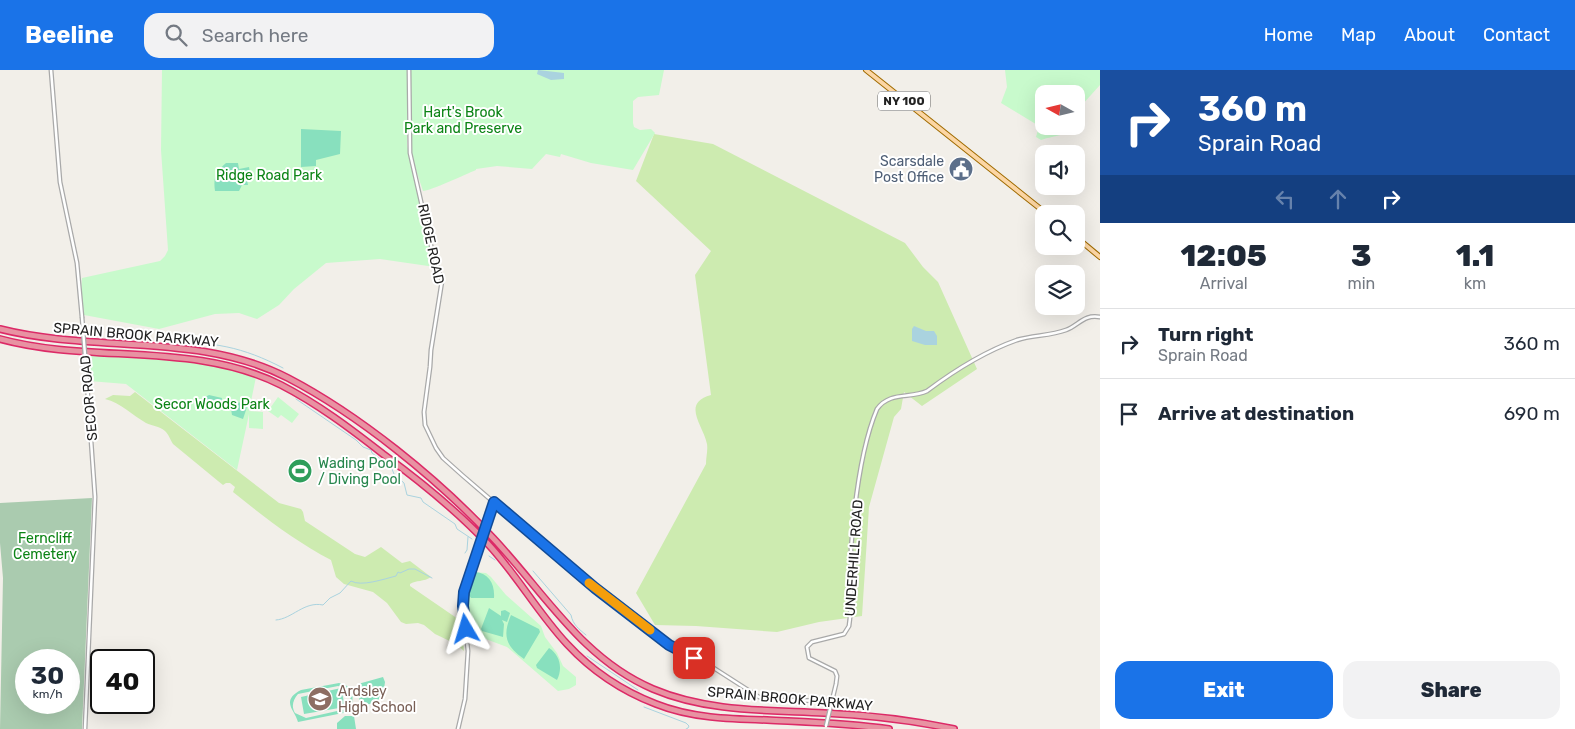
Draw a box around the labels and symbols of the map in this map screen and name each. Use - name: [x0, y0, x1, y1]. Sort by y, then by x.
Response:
- north arrow: [1035, 85, 1085, 135]
- road number: NY 100: [878, 92, 930, 110]
- park label: Hart's Brook Park and Preserve: [404, 104, 522, 137]
- place label: Scarsdale Post Office: [874, 153, 944, 186]
- public building icon: Scarsdale Post Office: [948, 156, 974, 182]
- park label: Ridge Road Park: [216, 167, 323, 184]
- street label: RIDGE ROAD: [414, 202, 448, 286]
- street label: SPRAIN BROOK PARKWAY: [53, 319, 219, 351]
- street label: SECOR ROAD: [77, 354, 101, 442]
- park label: Secor Woods Park: [154, 396, 271, 413]
- place label: Wading Pool / Diving Pool: [318, 455, 401, 488]
- sports icon: Wading Pool / Diving Pool: [287, 458, 313, 484]
- street label: UNDERHILL ROAD: [841, 499, 867, 617]
- park label: Ferncliff Cemetery: [13, 530, 77, 563]
- position arrow: [439, 602, 491, 654]
- pin: [673, 637, 715, 679]
- speed limit sign: 40: [90, 649, 155, 714]
- place label: Ardsley High School: [338, 683, 416, 716]
- street label: SPRAIN BROOK PARKWAY: [707, 683, 873, 715]
- school or university icon: Ardsley High School: [307, 686, 333, 712]

